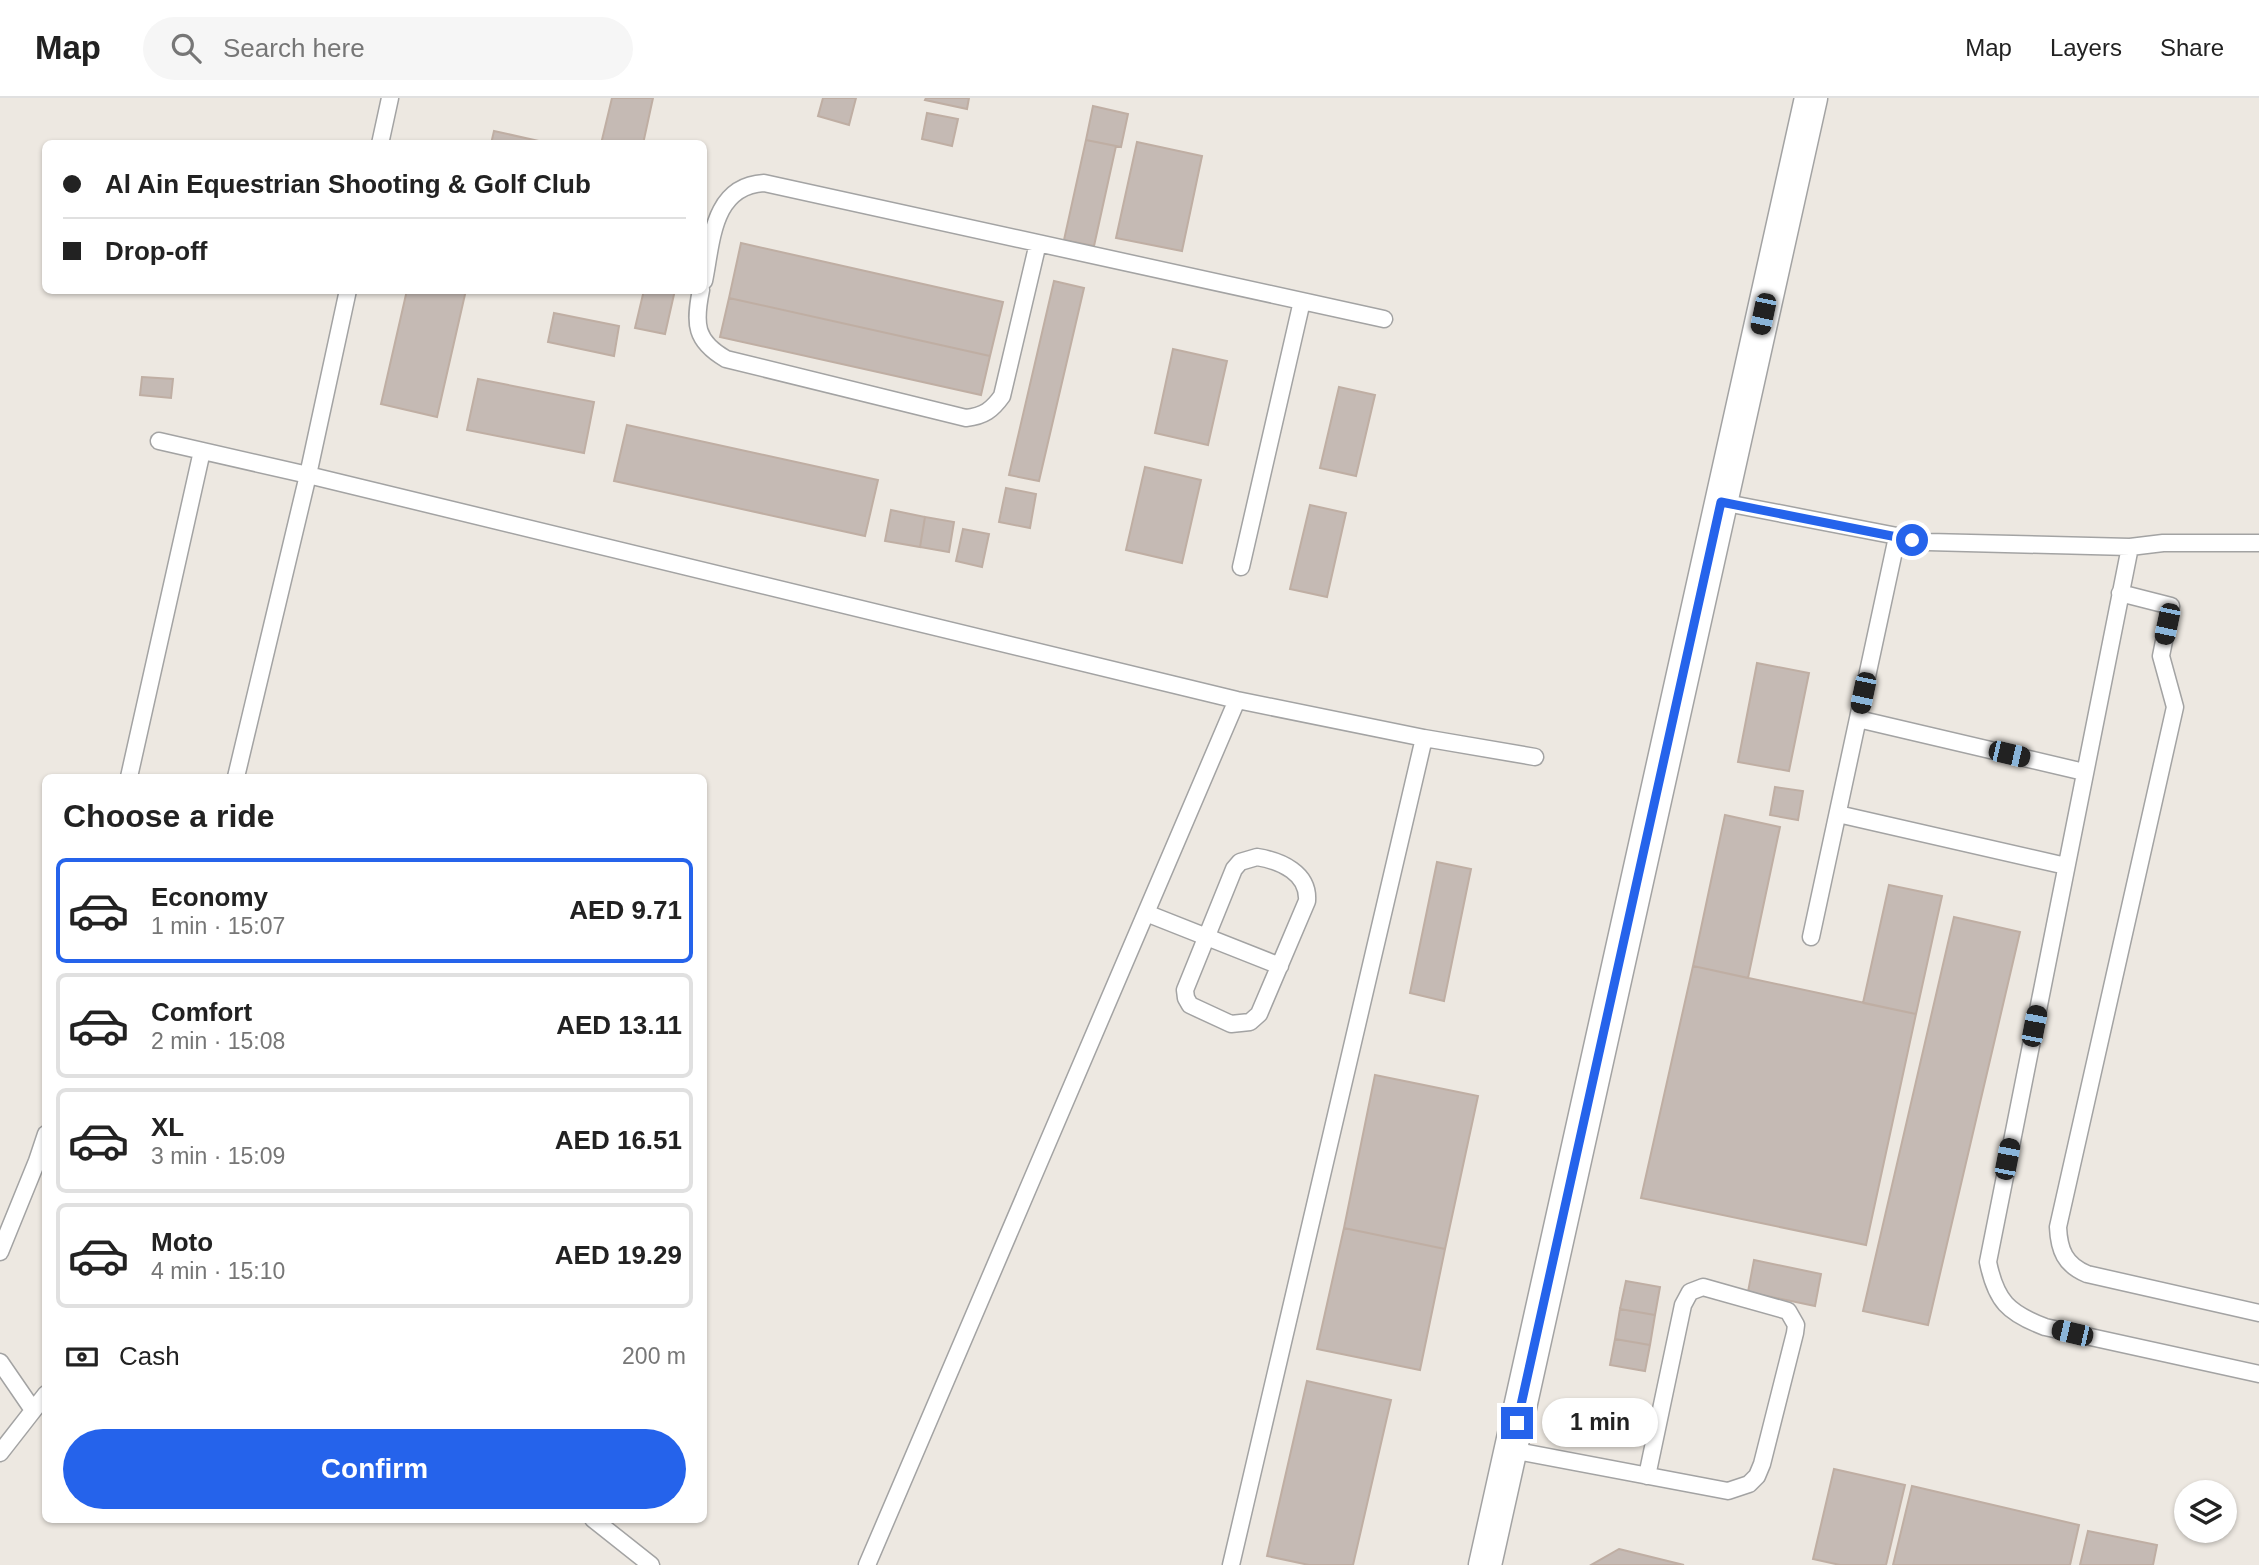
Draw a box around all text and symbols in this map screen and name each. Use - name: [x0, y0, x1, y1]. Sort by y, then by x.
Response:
- search box: [143, 17, 633, 80]
- text: Map: [35, 29, 101, 66]
- icon: search: [167, 29, 205, 67]
- text: Search here: [223, 33, 365, 63]
- text: Map: [1965, 34, 2012, 61]
- text: Layers: [2050, 34, 2122, 61]
- text: Share: [2160, 34, 2224, 61]
- text: Al Ain Equestrian Shooting & Golf Club: [105, 169, 591, 199]
- text: Drop-off: [105, 236, 208, 266]
- car: [1749, 291, 1778, 337]
- route start: [1896, 524, 1928, 556]
- car: [2153, 601, 2182, 647]
- car: [1849, 670, 1878, 716]
- car: [1987, 739, 2032, 769]
- text: Choose a ride: [63, 798, 275, 834]
- icon: car: [67, 879, 130, 942]
- text: Economy: [151, 882, 268, 912]
- text: AED 9.71: [569, 895, 682, 925]
- text: 1 min · 15:07: [151, 913, 285, 939]
- icon: car: [67, 994, 130, 1057]
- text: Comfort: [151, 997, 252, 1027]
- car: [2020, 1003, 2049, 1049]
- text: AED 13.11: [556, 1010, 682, 1040]
- text: 2 min · 15:08: [151, 1028, 285, 1054]
- icon: car: [67, 1109, 130, 1172]
- text: XL: [151, 1112, 184, 1142]
- text: AED 16.51: [555, 1125, 682, 1155]
- car: [1993, 1136, 2022, 1182]
- text: 3 min · 15:09: [151, 1143, 285, 1169]
- icon: car: [67, 1224, 130, 1287]
- text: Moto: [151, 1227, 213, 1257]
- text: AED 19.29: [555, 1240, 682, 1270]
- text: 4 min · 15:10: [151, 1258, 285, 1284]
- car: [2050, 1318, 2095, 1348]
- icon: cash: [63, 1338, 101, 1376]
- text: Cash: [119, 1341, 180, 1371]
- text: 200 m: [622, 1343, 686, 1369]
- callout: 1 min: [1542, 1398, 1657, 1448]
- route end: [1501, 1407, 1533, 1439]
- text: 1 min: [1570, 1409, 1630, 1435]
- button: Confirm: [63, 1429, 686, 1509]
- map controls: [2174, 1480, 2237, 1543]
- button: layers: [2174, 1480, 2237, 1543]

